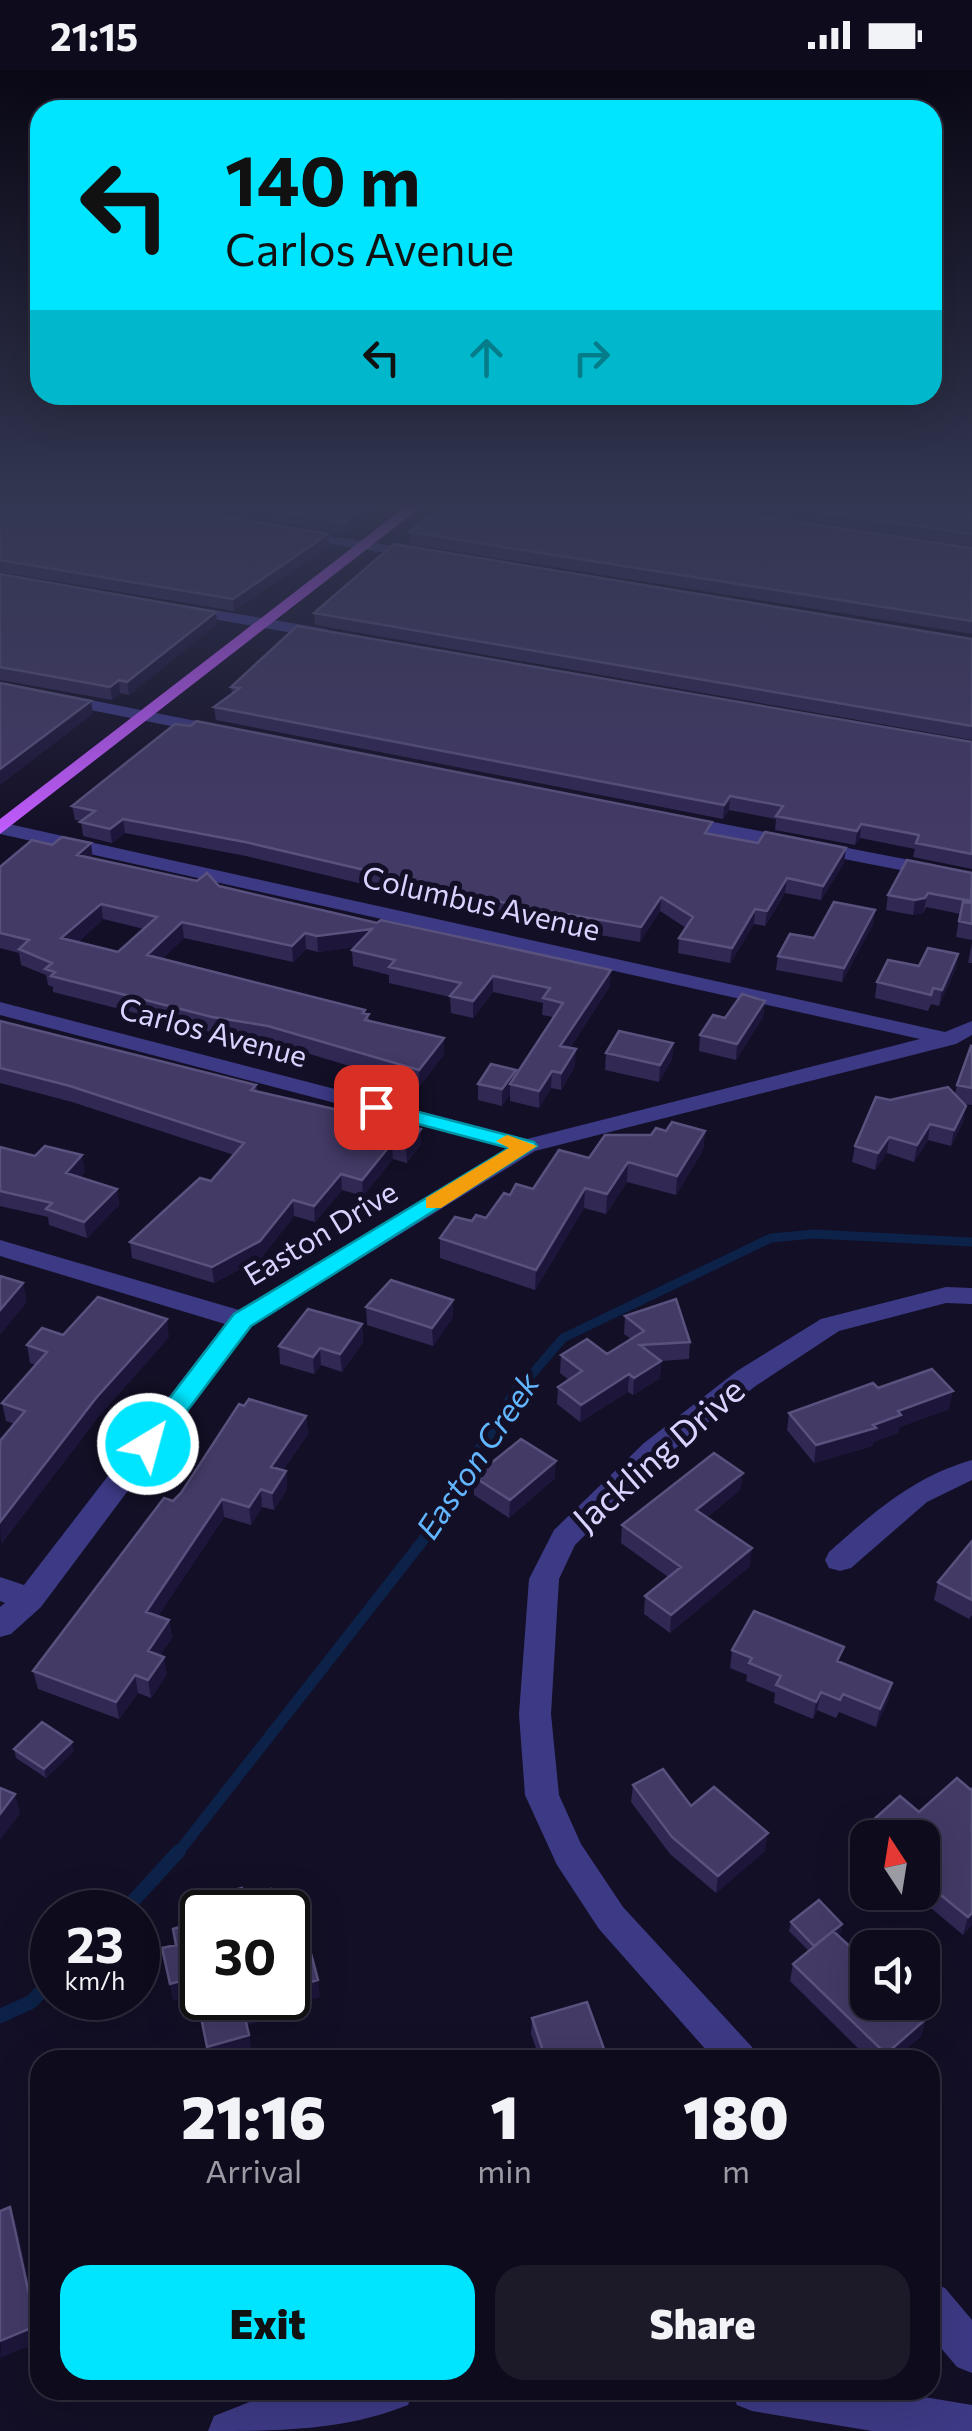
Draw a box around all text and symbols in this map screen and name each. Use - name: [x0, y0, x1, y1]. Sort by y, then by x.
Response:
- text: 21:15: [50, 12, 138, 59]
- text: 140 m: [225, 135, 421, 220]
- icon: left: [60, 140, 190, 270]
- text: Carlos Avenue: [225, 220, 514, 275]
- icon: left: [354, 330, 409, 385]
- icon: ahead: [459, 330, 514, 385]
- icon: right: [564, 330, 619, 385]
- street label: Columbus Avenue: [359, 856, 604, 947]
- street label: Carlos Avenue: [116, 988, 312, 1073]
- pin: [334, 1065, 419, 1150]
- icon: arrive: [349, 1080, 404, 1135]
- street label: Easton Drive: [236, 1172, 403, 1292]
- water label: Easton Creek: [406, 1364, 547, 1546]
- street label: Jackling Drive: [563, 1367, 752, 1539]
- position arrow: [96, 1392, 200, 1496]
- north arrow: [850, 1820, 940, 1910]
- map controls: [850, 1820, 940, 2020]
- speed limit sign: 30: [180, 1890, 310, 2020]
- text: 23: [66, 1912, 124, 1973]
- button: sound: [850, 1930, 940, 2020]
- text: km/h: [65, 1965, 125, 1995]
- text: 21:16: [181, 2078, 326, 2151]
- text: 1: [490, 2078, 518, 2151]
- text: 180: [683, 2078, 789, 2151]
- text: Arrival: [205, 2150, 302, 2190]
- text: min: [477, 2150, 532, 2190]
- text: m: [722, 2150, 750, 2190]
- button: Exit: [60, 2265, 475, 2380]
- button: Share: [495, 2265, 910, 2380]

